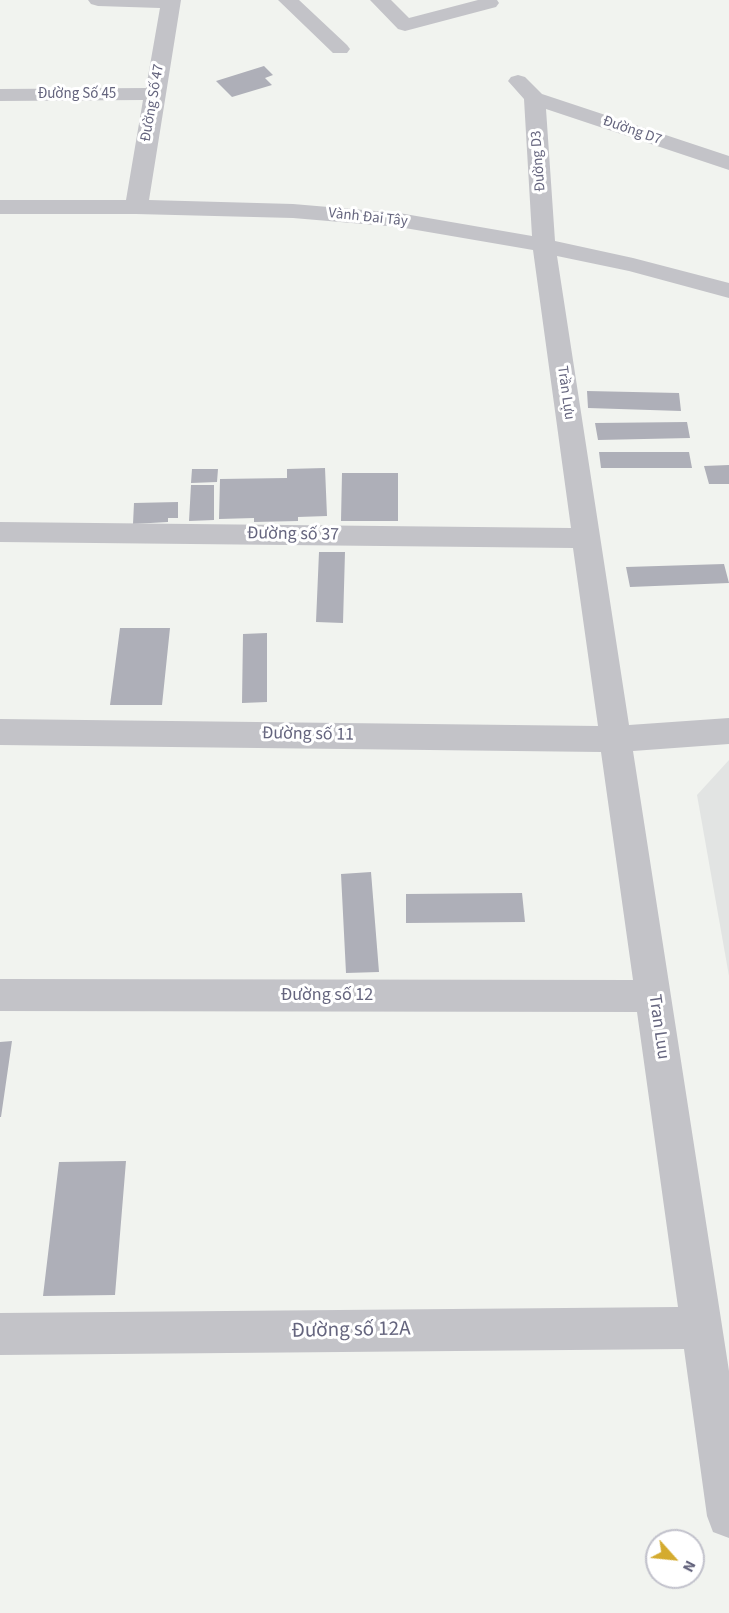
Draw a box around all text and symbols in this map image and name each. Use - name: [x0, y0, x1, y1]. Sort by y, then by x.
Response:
- street label: Đường Số 47: [137, 63, 169, 143]
- street label: Đường Số 45: [38, 86, 116, 104]
- street label: Đường D7: [600, 113, 664, 149]
- street label: Đường D3: [528, 130, 550, 192]
- street label: Vành Đai Tây: [327, 205, 409, 231]
- street label: Trần Lựu: [552, 365, 578, 421]
- street label: Đường số 37: [247, 523, 339, 547]
- street label: Đường số 11: [262, 723, 354, 747]
- street label: Đường số 12: [281, 985, 373, 1007]
- street label: Tran Luu: [643, 993, 673, 1061]
- street label: Đường số 12A: [291, 1317, 411, 1345]
- north arrow: [645, 1529, 705, 1589]
- text: N: [677, 1557, 701, 1576]

